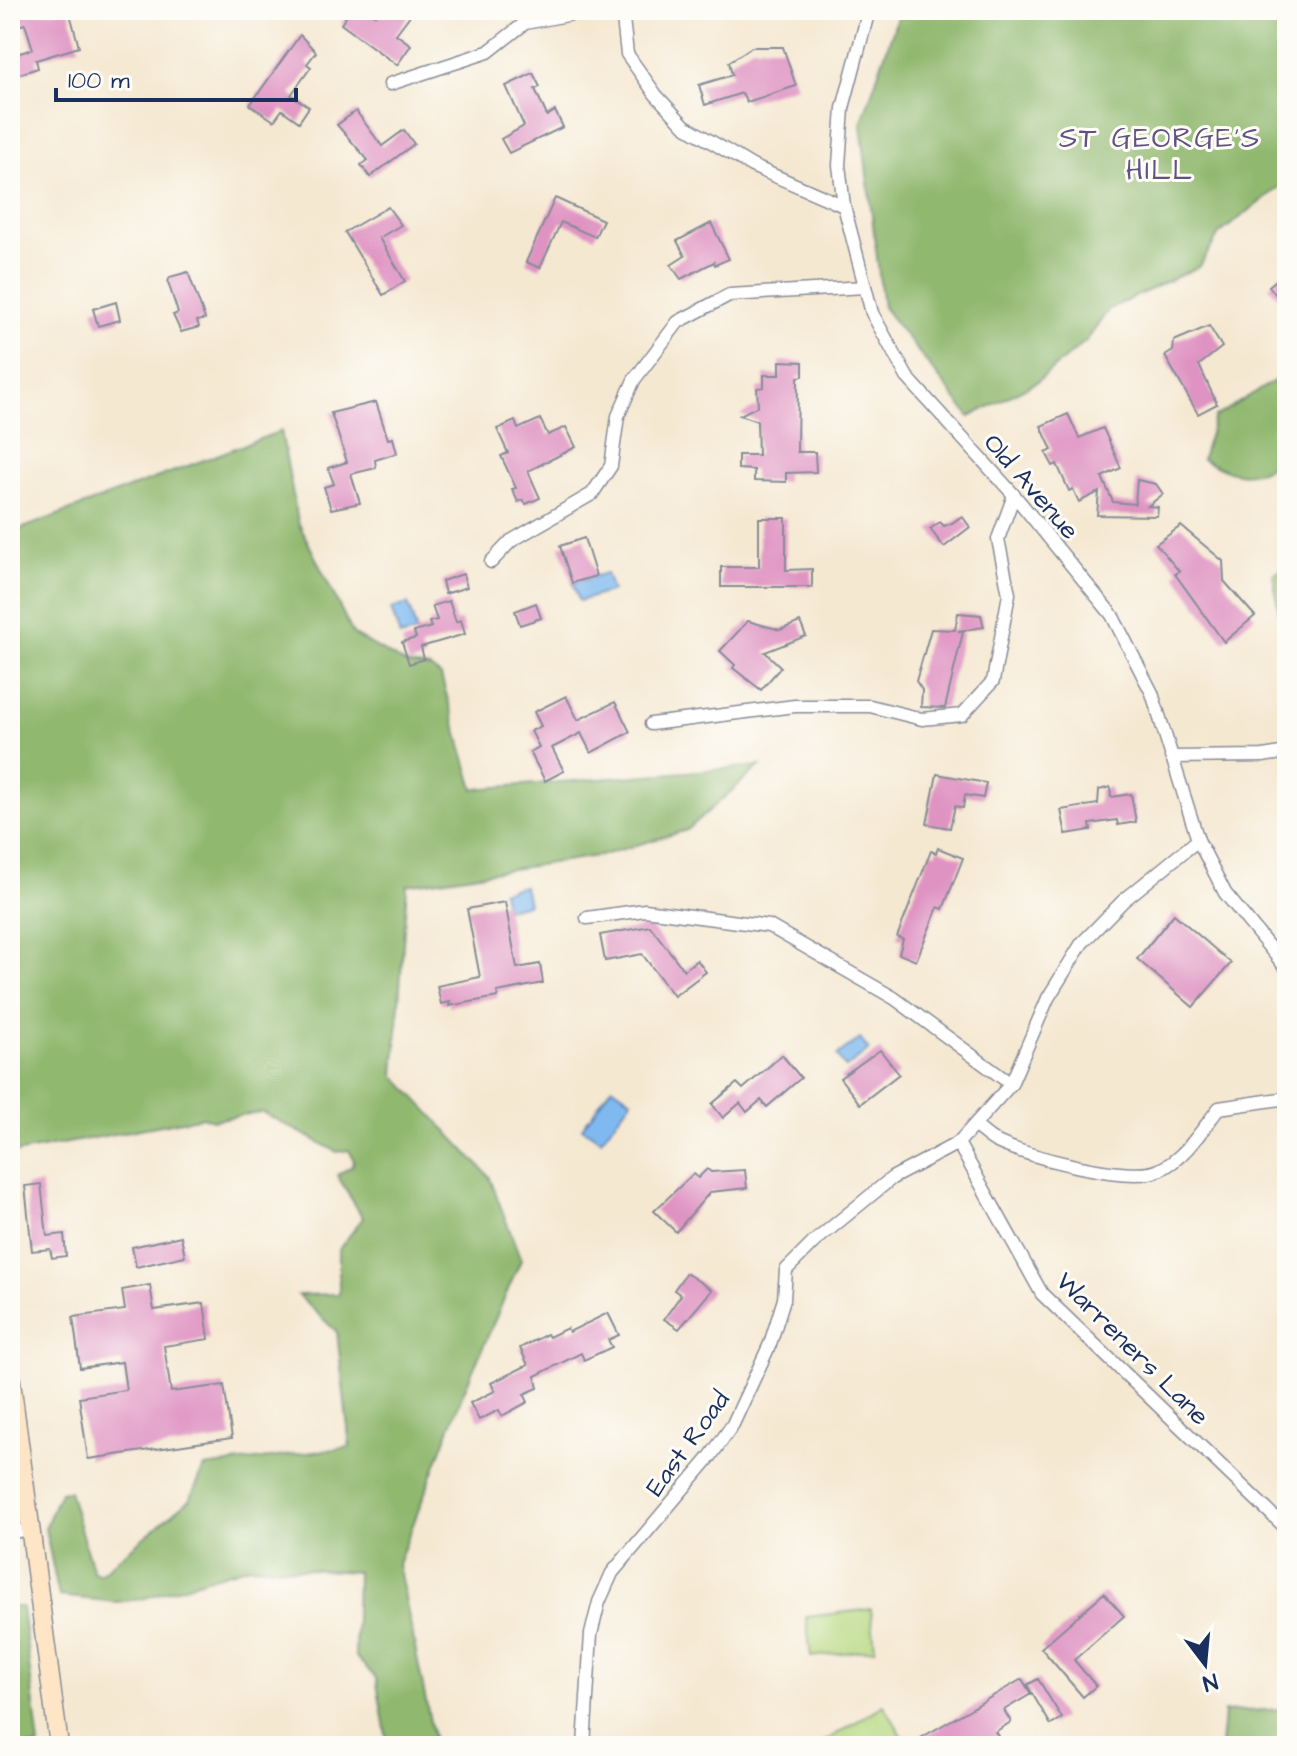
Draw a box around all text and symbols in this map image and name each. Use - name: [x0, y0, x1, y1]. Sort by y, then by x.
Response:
- scale bar: [56, 52, 296, 102]
- text: 100 m: [68, 64, 130, 98]
- district label: ST GEORGE'S HILL: [1059, 119, 1261, 190]
- street label: Old Avenue: [975, 426, 1087, 547]
- street label: Warreners Lane: [1048, 1264, 1217, 1433]
- street label: East Road: [637, 1384, 738, 1504]
- north arrow: [1165, 1624, 1245, 1704]
- text: N: [1199, 1665, 1221, 1699]

